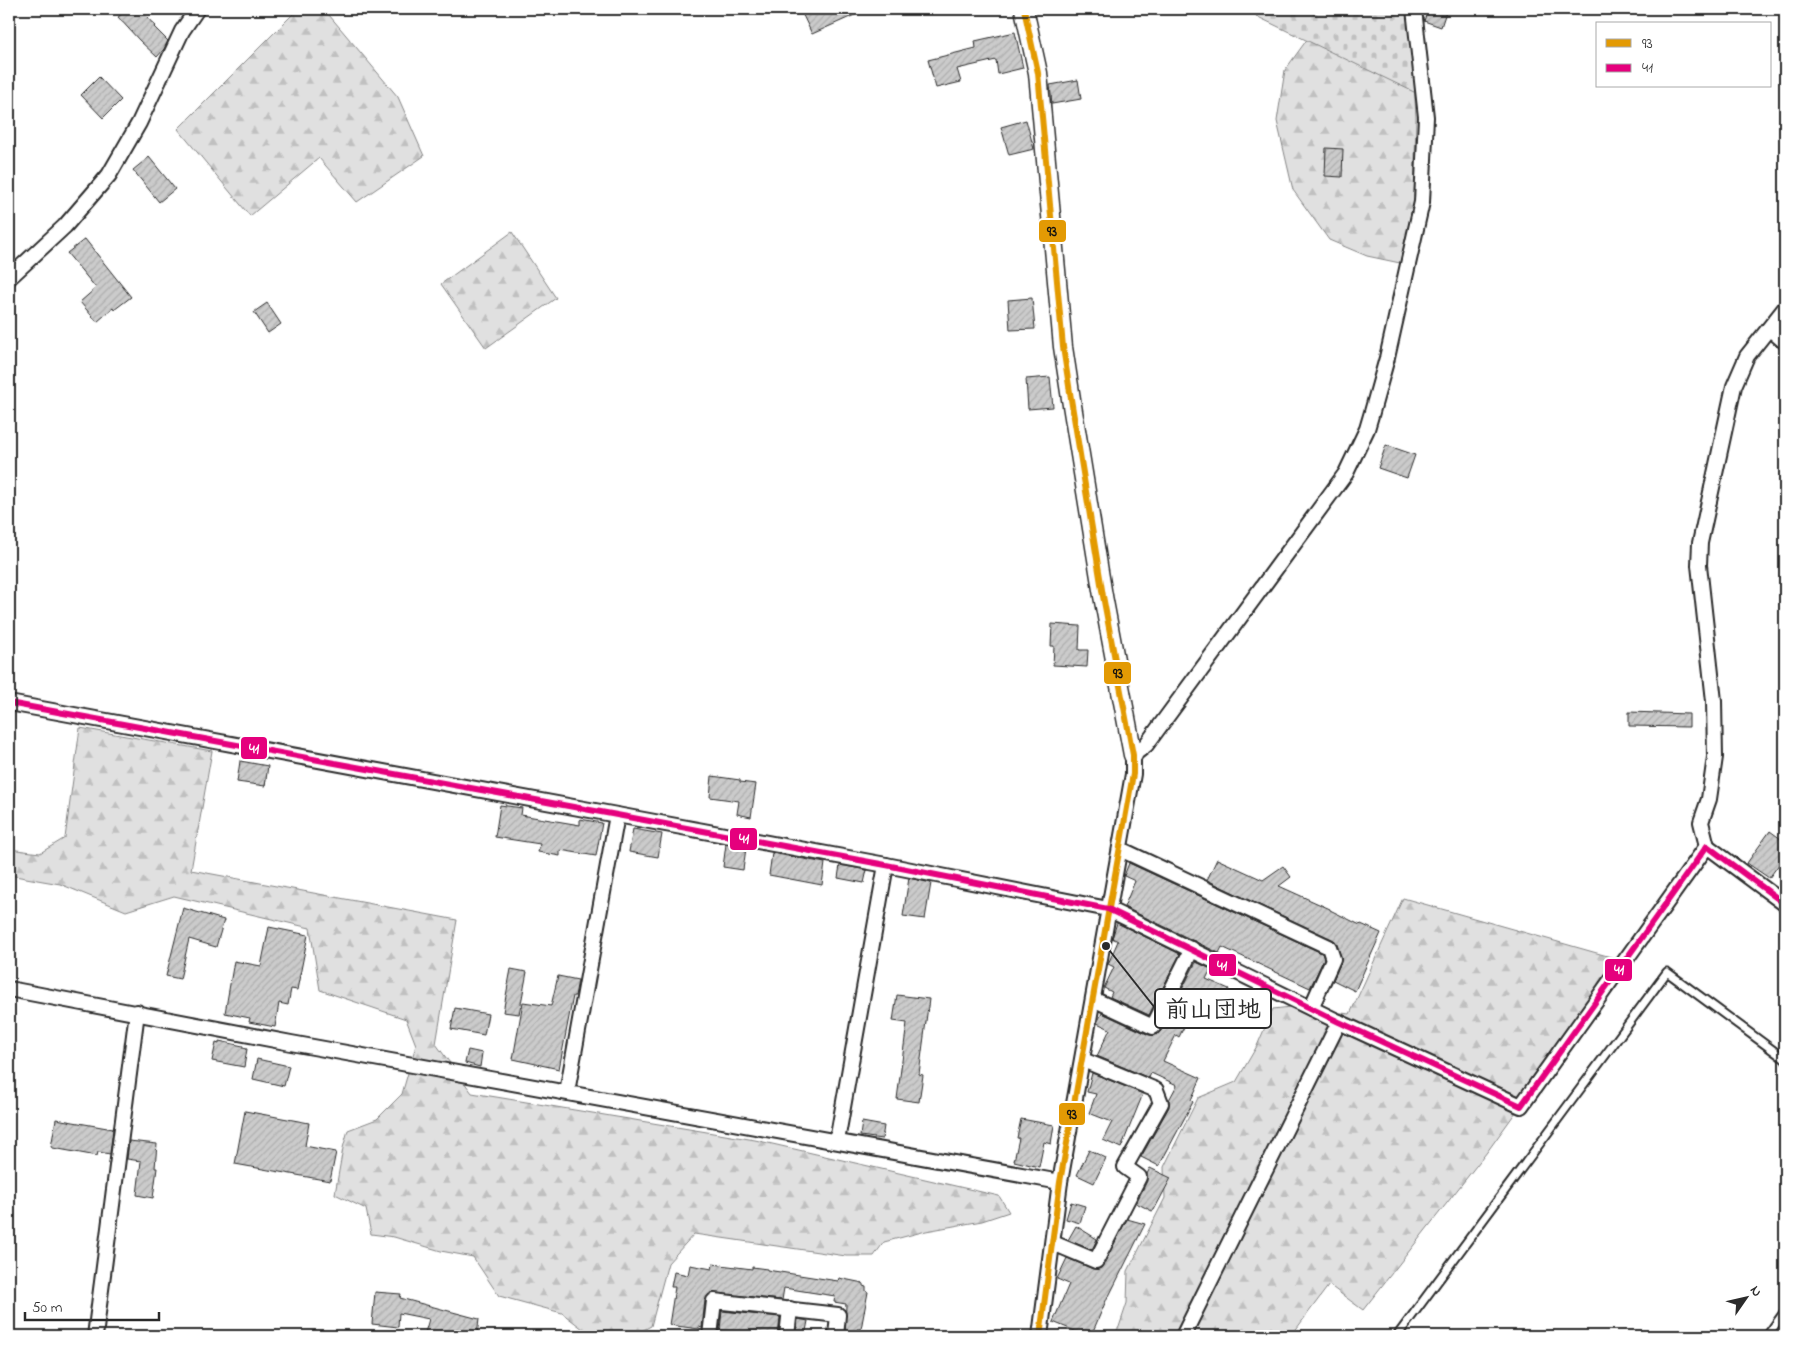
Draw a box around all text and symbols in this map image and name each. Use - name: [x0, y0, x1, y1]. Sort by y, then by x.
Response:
- legend: [1596, 22, 1772, 88]
- text: 93: [1642, 33, 1653, 55]
- text: 41: [1642, 57, 1653, 79]
- line badge: 93: [1038, 219, 1067, 243]
- text: 93: [1046, 222, 1057, 243]
- line badge: 93: [1103, 661, 1132, 685]
- text: 93: [1112, 664, 1123, 685]
- line badge: 41: [240, 736, 268, 760]
- text: 41: [248, 739, 260, 760]
- line badge: 41: [729, 827, 758, 851]
- text: 41: [738, 829, 750, 850]
- line badge: 41: [1208, 953, 1237, 977]
- text: 41: [1216, 956, 1228, 977]
- line badge: 41: [1604, 958, 1633, 982]
- text: 41: [1613, 960, 1625, 981]
- callout: 前山団地: [1155, 989, 1271, 1028]
- text: 前山団地: [1165, 994, 1261, 1029]
- line badge: 93: [1058, 1102, 1086, 1126]
- text: 93: [1066, 1105, 1077, 1126]
- north arrow: [1722, 1272, 1772, 1322]
- text: N: [1744, 1282, 1767, 1301]
- scale bar: [25, 1290, 159, 1322]
- text: 50 m: [32, 1297, 63, 1319]

